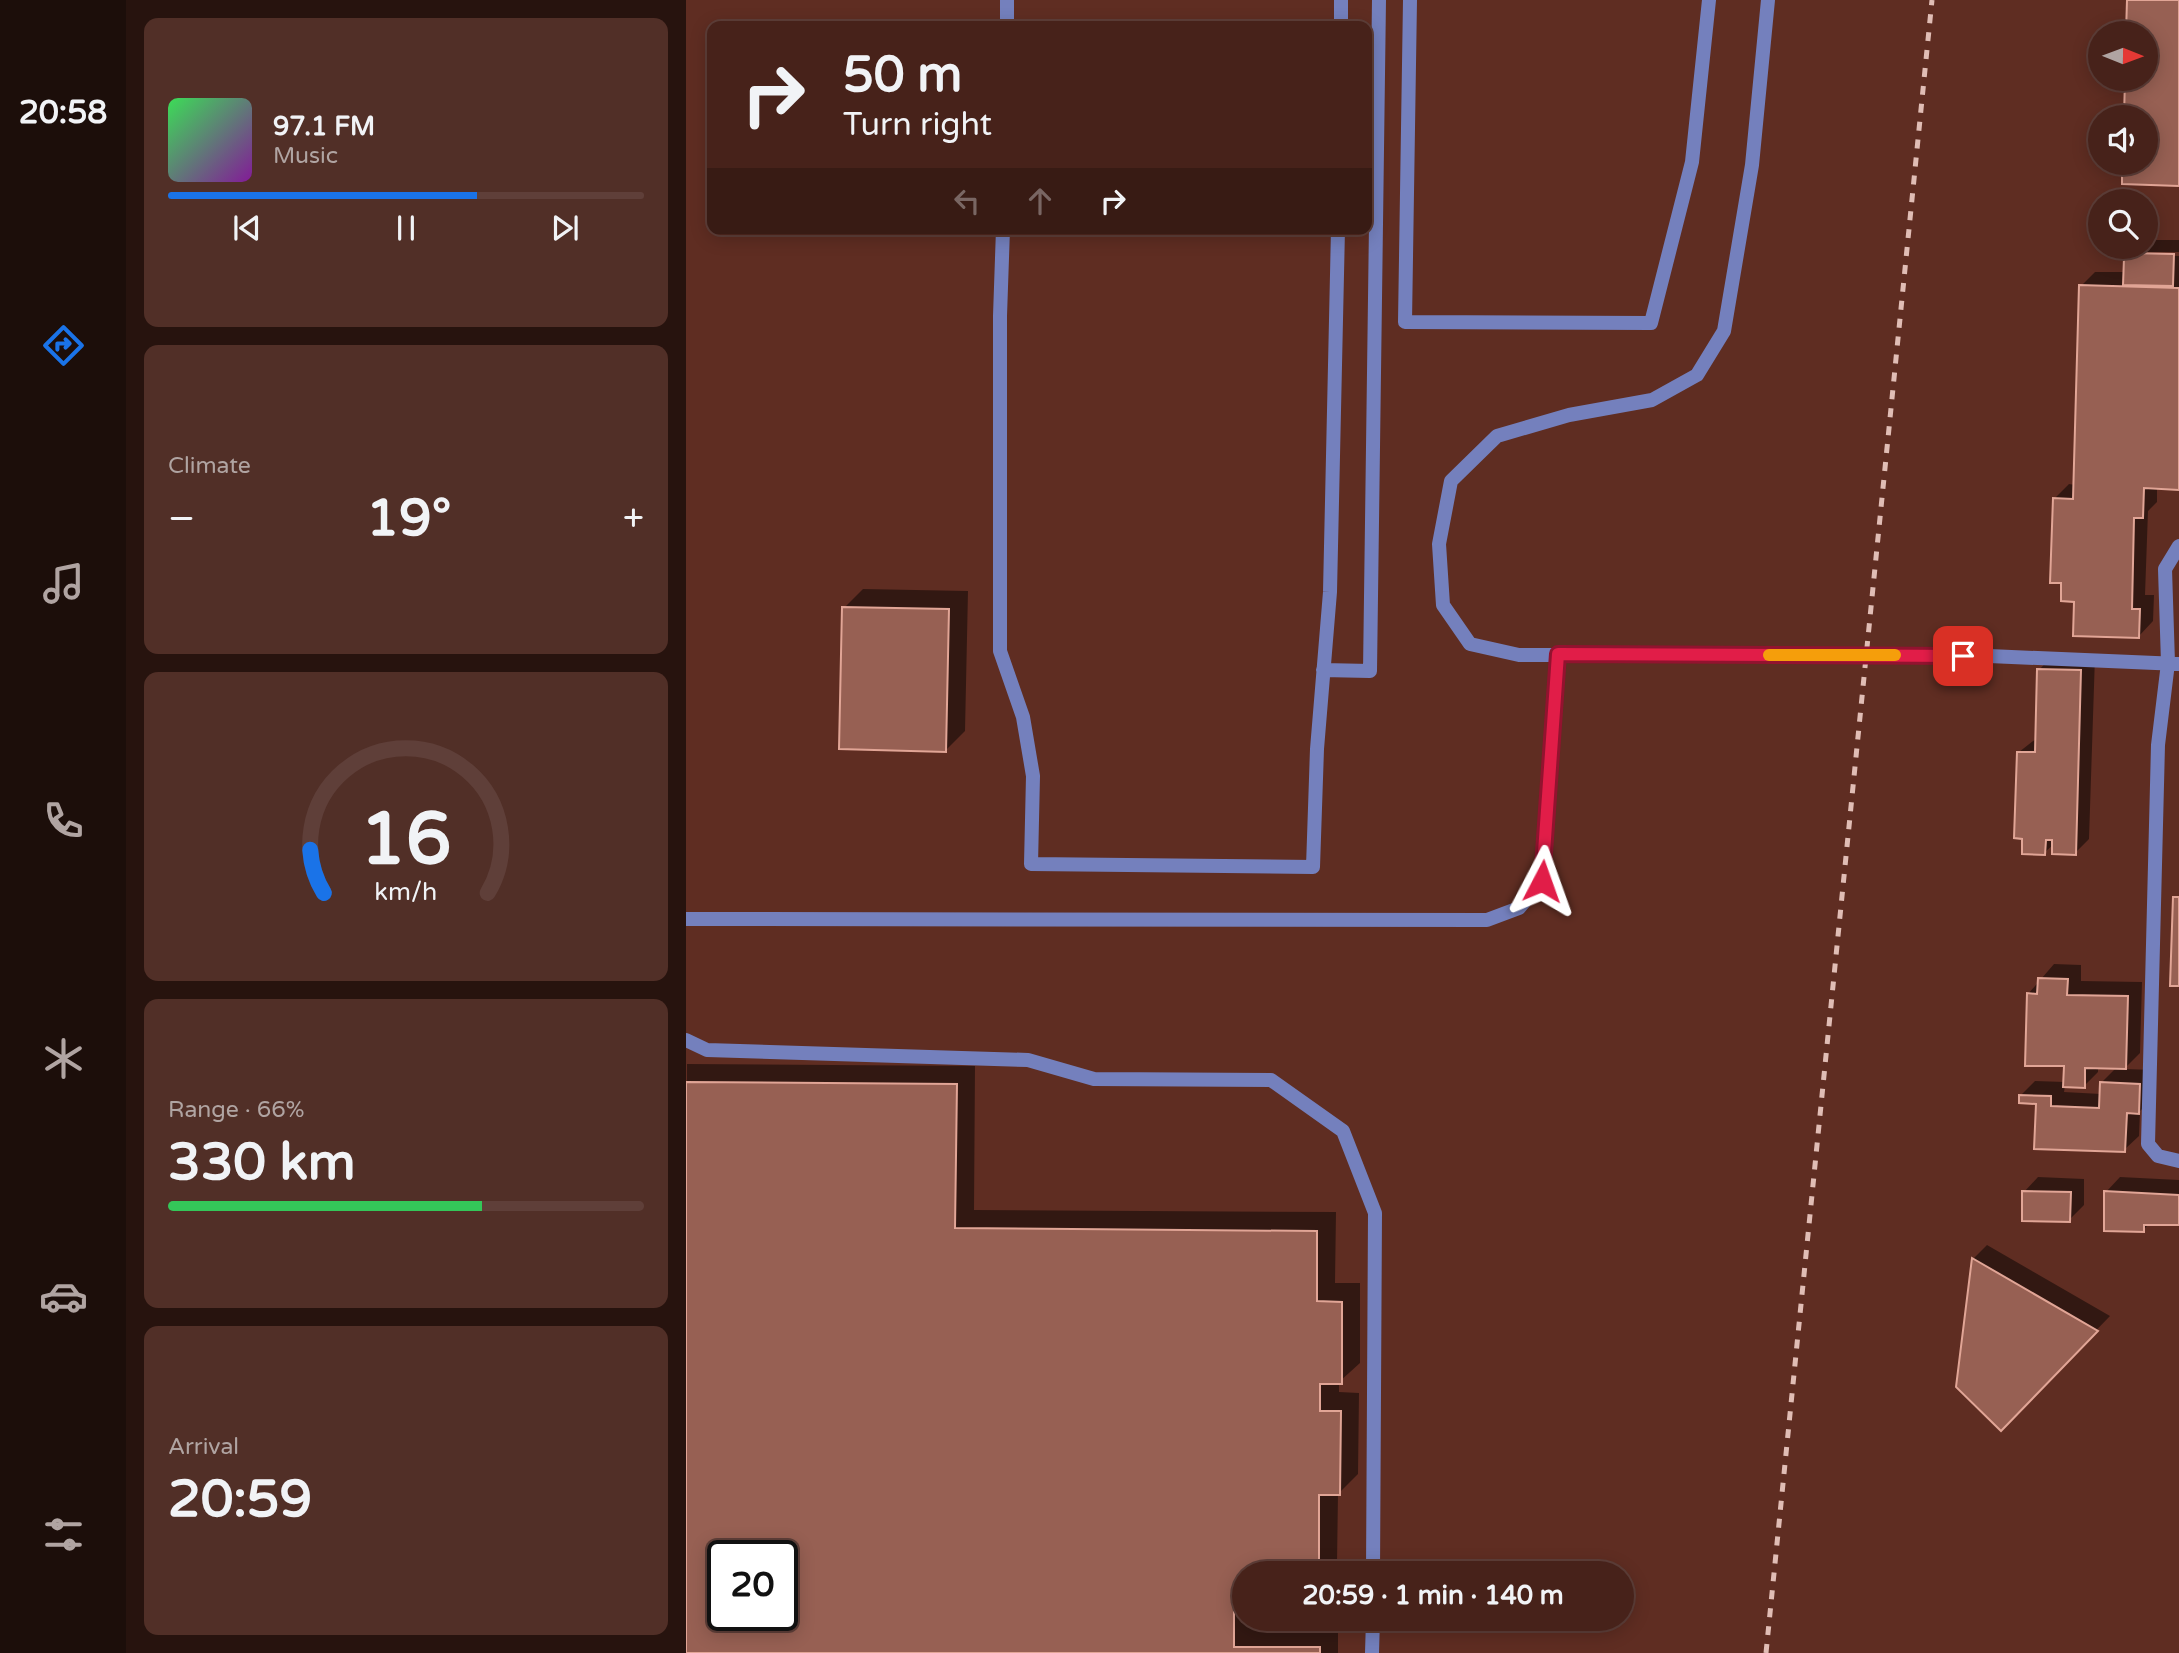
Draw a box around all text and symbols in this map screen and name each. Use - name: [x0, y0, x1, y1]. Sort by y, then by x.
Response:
- north arrow: [2088, 21, 2158, 91]
- map controls: [2088, 21, 2158, 259]
- text: 50 m: [843, 46, 962, 105]
- icon: right: [728, 49, 819, 140]
- text: 20:58: [19, 94, 107, 132]
- button: sound: [2088, 105, 2158, 175]
- text: Turn right: [843, 106, 992, 144]
- text: 97.1 FM: [273, 111, 375, 142]
- text: Music: [273, 142, 338, 170]
- icon: left: [948, 182, 986, 220]
- icon: ahead: [1021, 182, 1059, 220]
- icon: right: [1094, 182, 1132, 220]
- button: search: [2088, 189, 2158, 259]
- icon: previous: [228, 209, 266, 247]
- icon: pause: [387, 209, 425, 247]
- icon: next: [546, 209, 584, 247]
- icon: directions: [39, 321, 88, 370]
- text: Climate: [168, 452, 251, 480]
- text: 19°: [366, 487, 451, 550]
- text: −: [168, 496, 195, 542]
- text: +: [623, 496, 644, 542]
- icon: music: [39, 559, 88, 608]
- pin: [1933, 626, 1993, 686]
- icon: arrive: [1944, 637, 1982, 675]
- icon: phone: [39, 796, 88, 845]
- text: 16: [360, 796, 452, 884]
- position arrow: [1505, 844, 1579, 918]
- text: km/h: [375, 876, 437, 906]
- icon: climate: [39, 1034, 88, 1083]
- text: Range · 66%: [168, 1096, 304, 1124]
- text: 330 km: [168, 1131, 356, 1194]
- icon: car: [39, 1272, 88, 1321]
- text: Arrival: [168, 1433, 239, 1461]
- text: 20:59: [168, 1468, 312, 1531]
- icon: filters: [39, 1510, 88, 1559]
- speed limit sign: 20: [707, 1540, 798, 1631]
- text: 20:59 · 1 min · 140 m: [1302, 1580, 1564, 1611]

